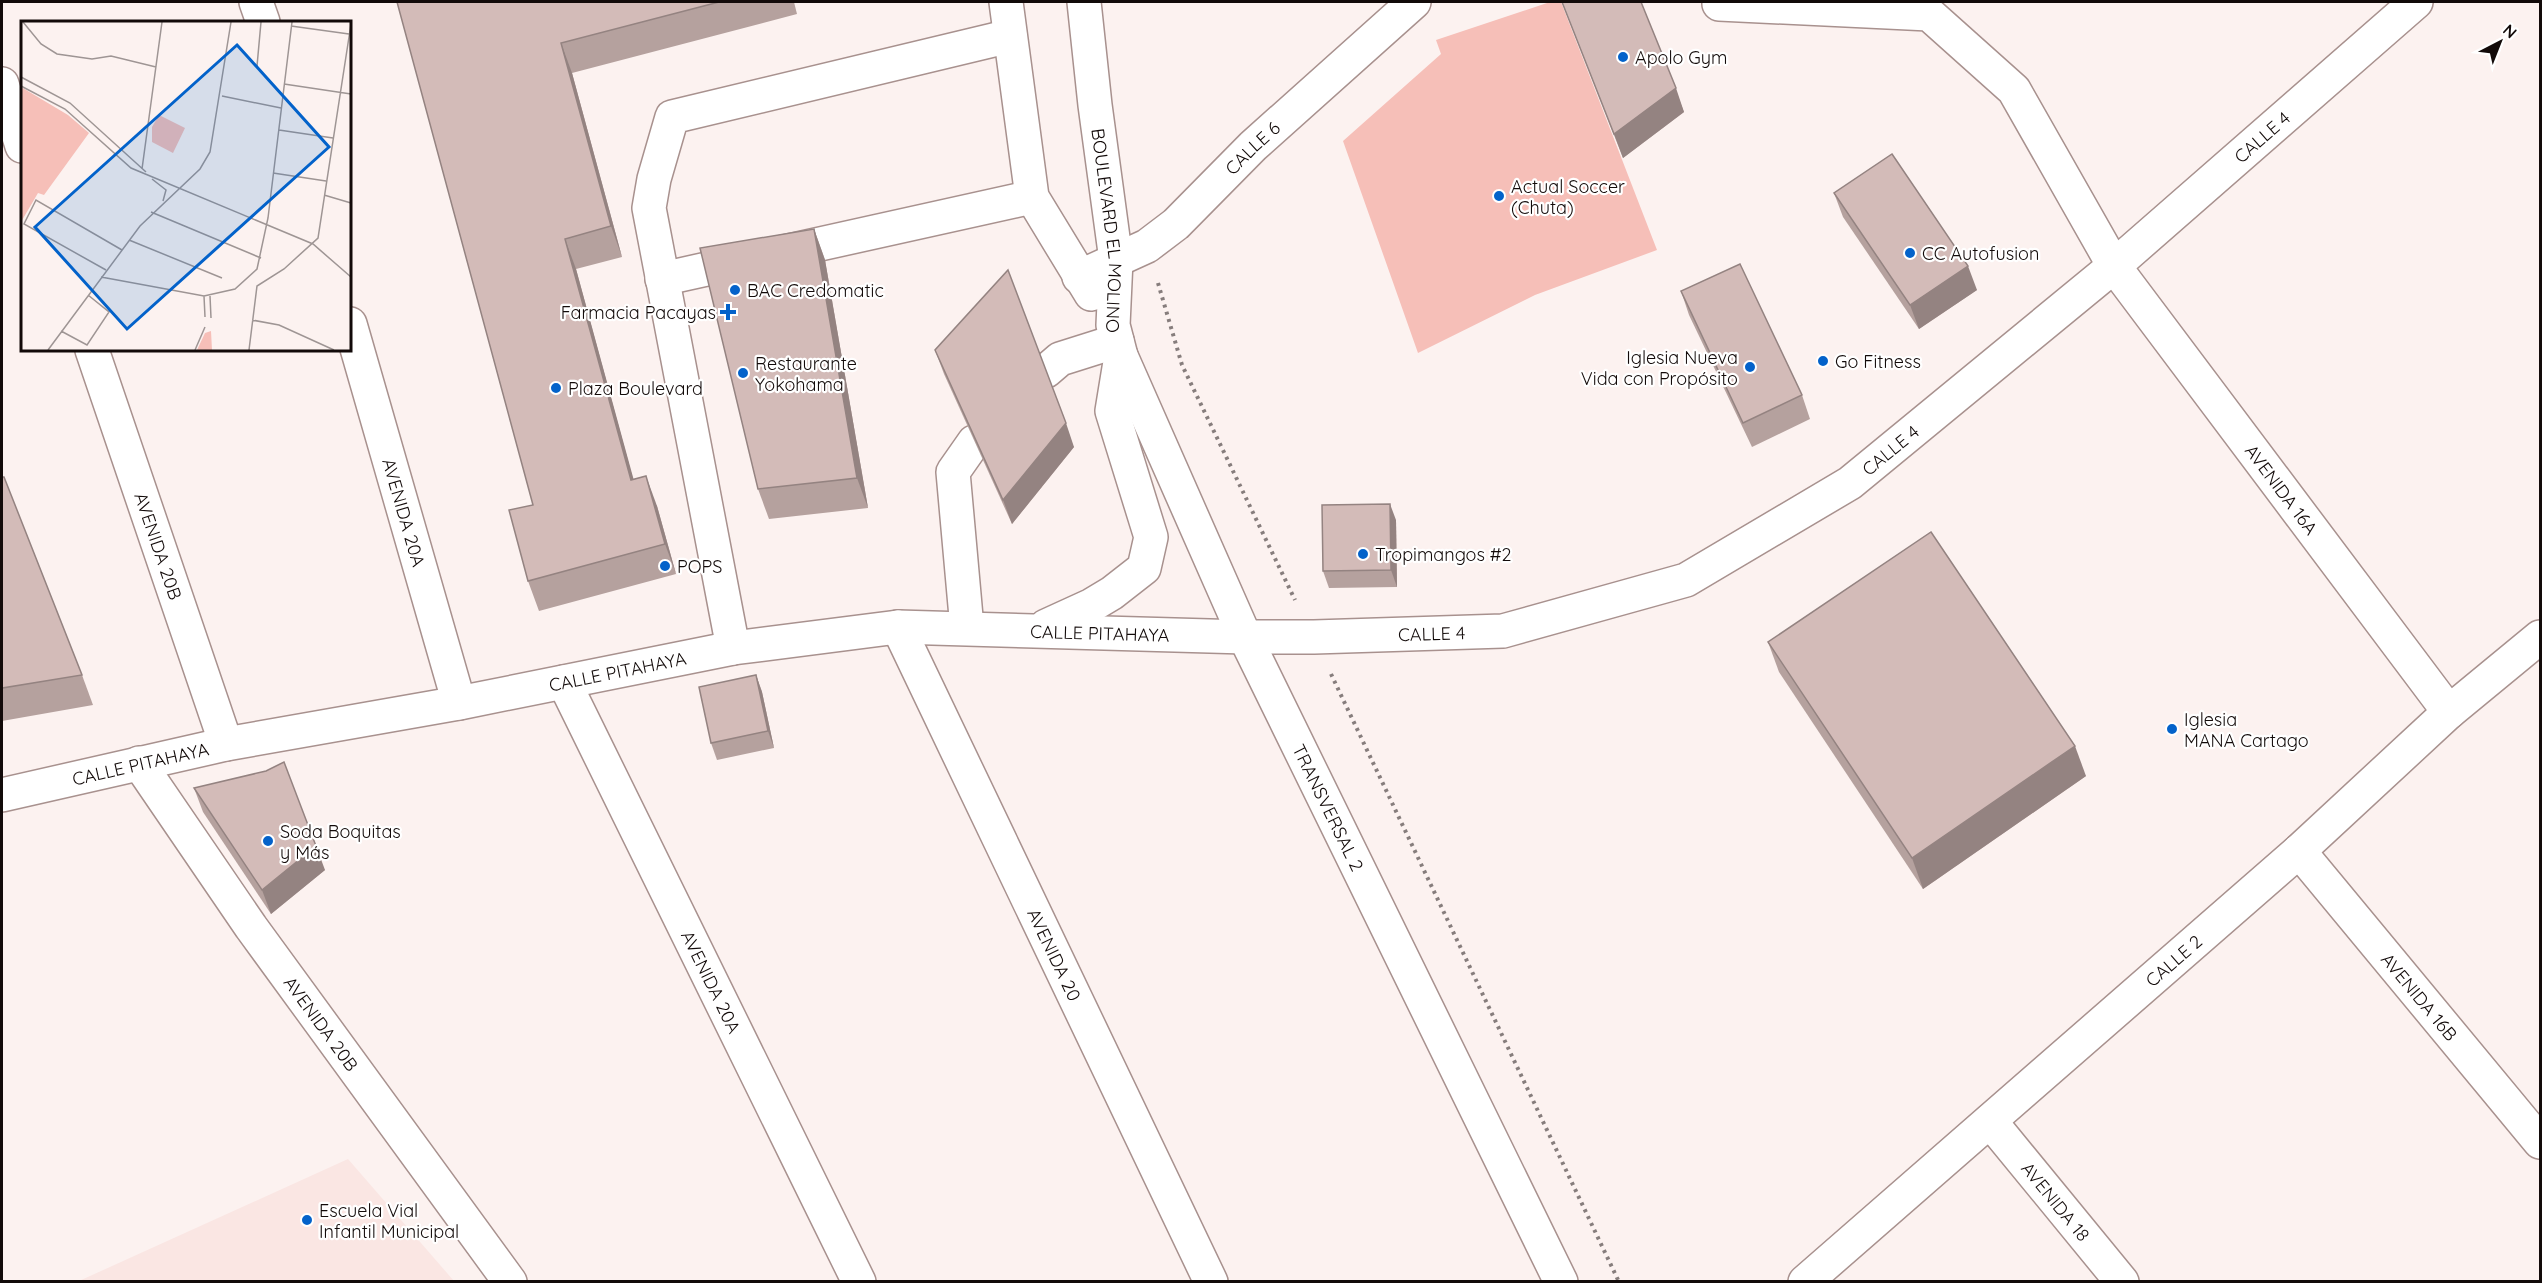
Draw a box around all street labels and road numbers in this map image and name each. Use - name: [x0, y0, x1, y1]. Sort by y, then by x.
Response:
- street label: CALLE 4: [2229, 106, 2295, 168]
- street label: CALLE 6: [1220, 116, 1285, 179]
- street label: BOULEVARD EL MOLINO: [1087, 127, 1128, 335]
- street label: CALLE 4: [1857, 420, 1924, 480]
- street label: AVENIDA 16A: [2240, 440, 2323, 539]
- street label: AVENIDA 20A: [378, 456, 431, 569]
- street label: AVENIDA 20B: [130, 489, 188, 603]
- street label: CALLE PITAHAYA: [1030, 619, 1170, 646]
- street label: CALLE 4: [1398, 621, 1466, 646]
- street label: CALLE PITAHAYA: [547, 646, 688, 696]
- street label: CALLE PITAHAYA: [70, 737, 211, 790]
- street label: TRANSVERSAL 2: [1288, 740, 1369, 875]
- street label: AVENIDA 20: [1023, 904, 1086, 1005]
- street label: AVENIDA 20A: [676, 927, 746, 1037]
- street label: CALLE 2: [2140, 930, 2207, 991]
- street label: AVENIDA 16B: [2376, 948, 2463, 1045]
- street label: AVENIDA 20B: [279, 972, 364, 1075]
- street label: AVENIDA 18: [2017, 1157, 2095, 1246]

